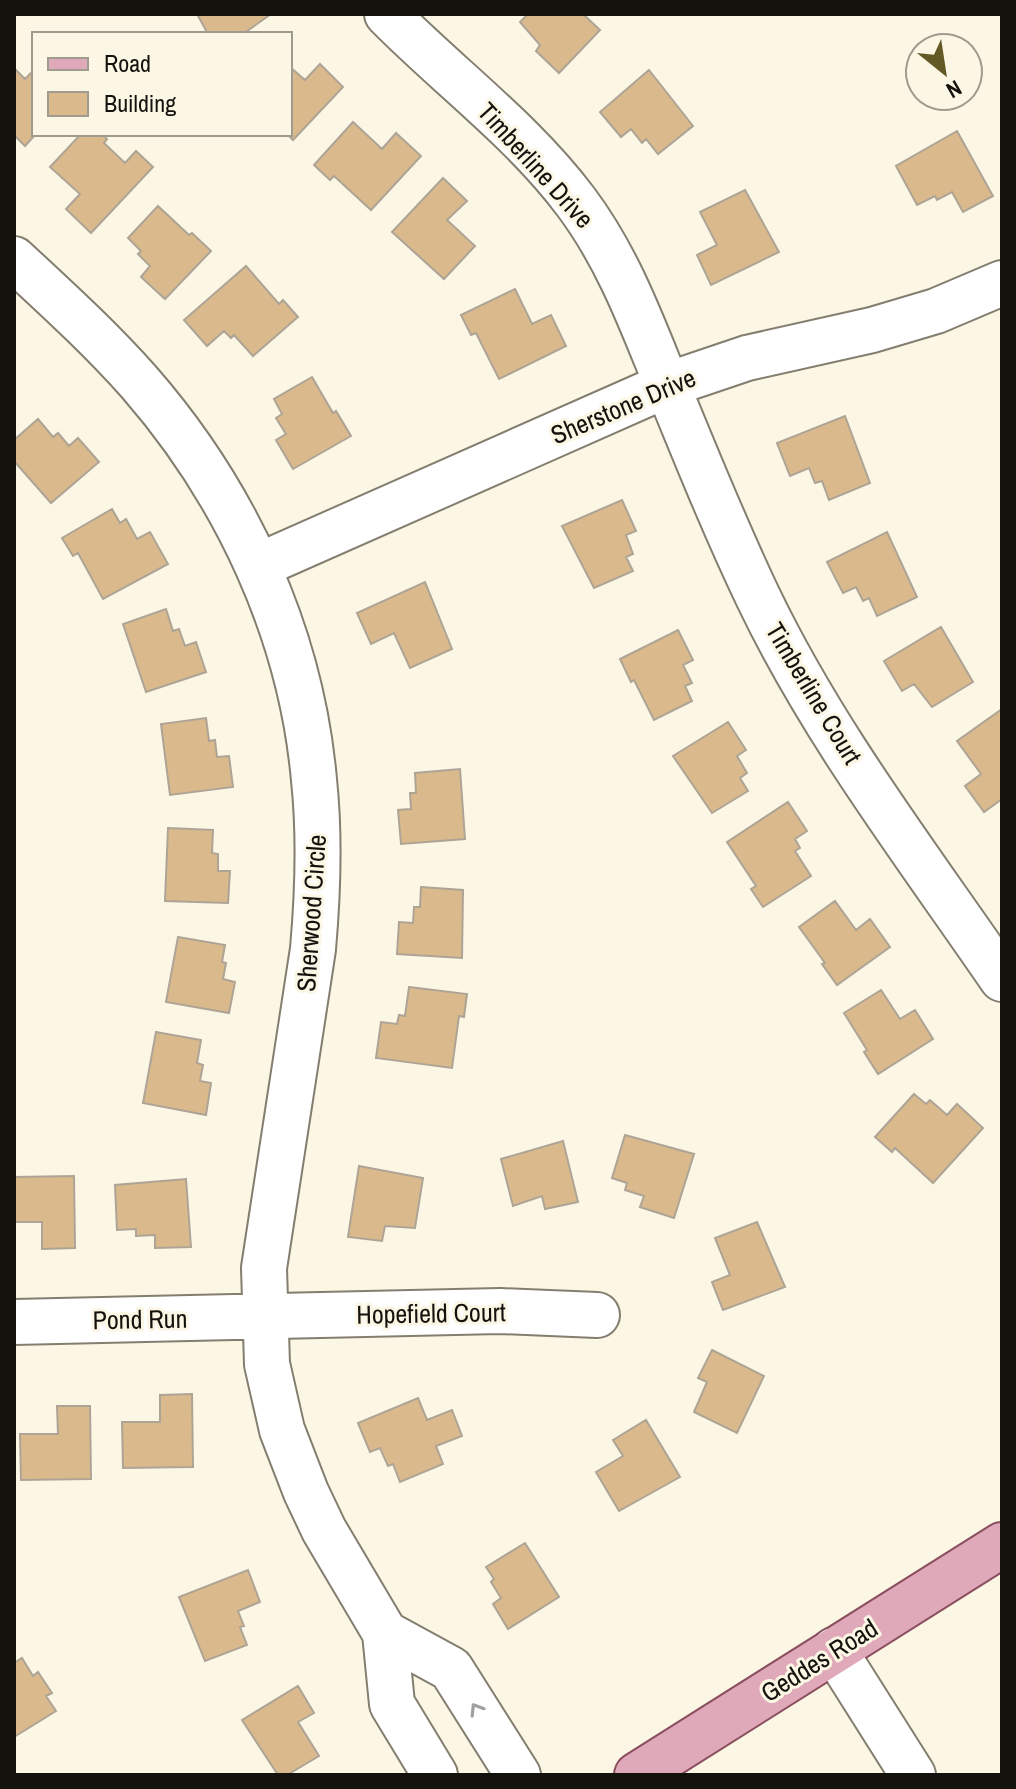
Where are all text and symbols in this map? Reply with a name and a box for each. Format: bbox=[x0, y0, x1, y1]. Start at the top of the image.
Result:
legend bbox=[32, 32, 292, 136]
north arrow bbox=[904, 32, 984, 112]
text: Road bbox=[104, 47, 151, 79]
text: N bbox=[941, 73, 967, 106]
text: Building bbox=[104, 87, 176, 119]
street label: Timberline Drive bbox=[470, 94, 602, 236]
street label: Sherstone Drive bbox=[545, 360, 701, 452]
street label: Timberline Court bbox=[758, 616, 870, 770]
street label: Sherwood Circle bbox=[288, 833, 334, 993]
street label: Hopefield Court bbox=[356, 1294, 506, 1332]
street label: Pond Run bbox=[92, 1301, 188, 1337]
street label: Geddes Road bbox=[754, 1610, 884, 1710]
one-way arrow bbox=[471, 1703, 486, 1718]

